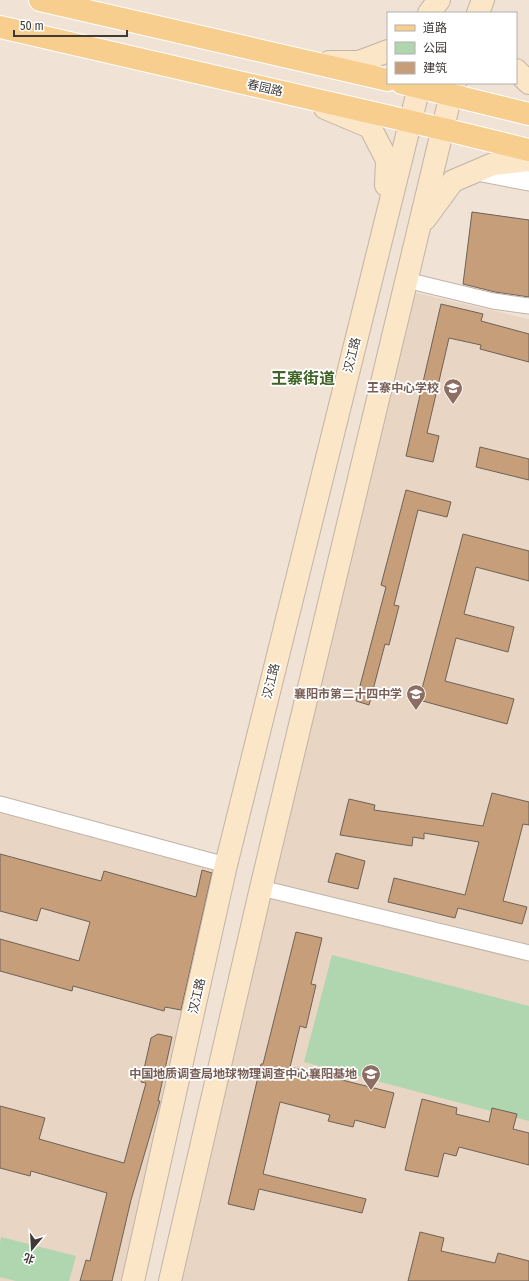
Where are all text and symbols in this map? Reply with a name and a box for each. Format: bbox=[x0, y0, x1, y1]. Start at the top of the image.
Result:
scale bar bbox=[14, 12, 127, 38]
legend bbox=[387, 12, 517, 84]
text: 50 m bbox=[20, 19, 44, 33]
text: 道路 bbox=[423, 21, 447, 35]
text: 公园 bbox=[423, 41, 447, 55]
text: 建筑 bbox=[423, 61, 447, 75]
street label: 春园路 bbox=[246, 77, 284, 99]
street label: 汉江路 bbox=[341, 336, 363, 374]
district label: 王寨街道 bbox=[271, 369, 335, 388]
school or university icon: 王寨中心学校 bbox=[442, 377, 464, 405]
place label: 王寨中心学校 bbox=[367, 381, 439, 395]
street label: 汉江路 bbox=[260, 662, 282, 700]
school or university icon: 襄阳市第二十四中学 bbox=[405, 683, 427, 711]
place label: 襄阳市第二十四中学 bbox=[294, 687, 402, 701]
street label: 汉江路 bbox=[186, 977, 208, 1015]
school or university icon: 中国地质调查局地球物理调查中心襄阳基地 bbox=[360, 1063, 382, 1091]
place label: 中国地质调查局地球物理调查中心襄阳基地 bbox=[129, 1067, 357, 1081]
north arrow bbox=[12, 1229, 52, 1269]
text: 北 bbox=[22, 1250, 36, 1266]

